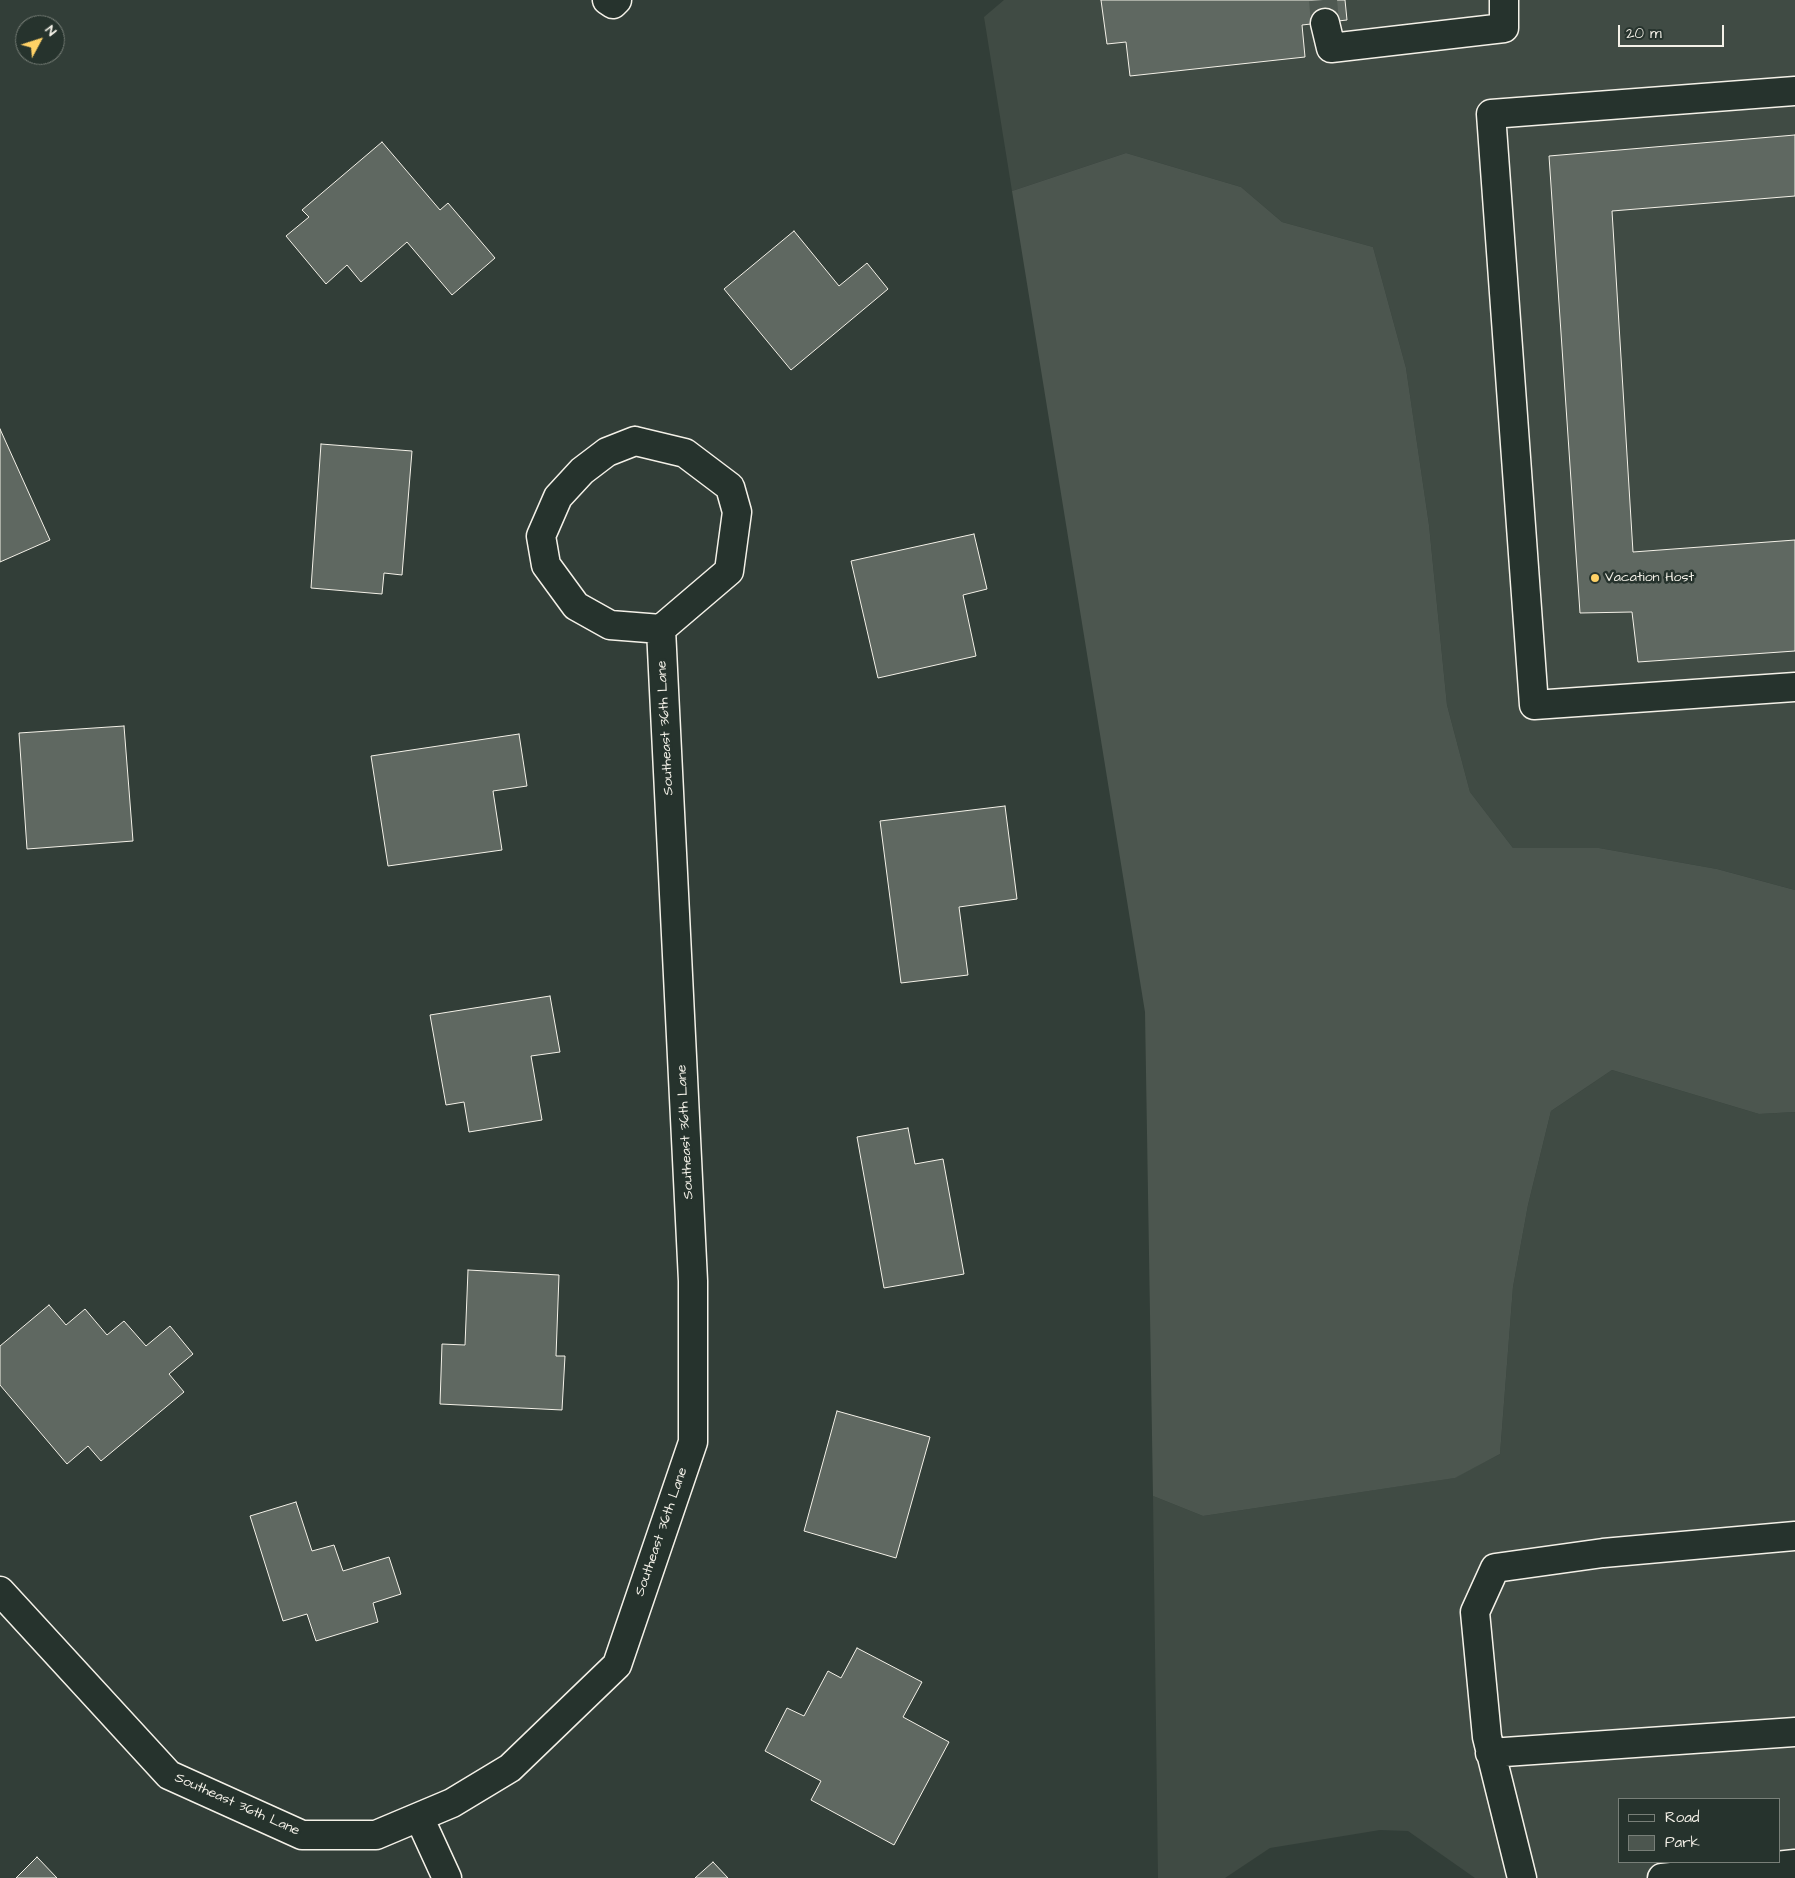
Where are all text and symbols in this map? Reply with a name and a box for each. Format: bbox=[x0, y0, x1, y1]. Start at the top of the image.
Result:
north arrow bbox=[15, 15, 65, 65]
scale bar bbox=[1620, 15, 1726, 47]
text: N bbox=[40, 21, 61, 41]
text: 20 m bbox=[1626, 23, 1662, 44]
place label: Vacation Host bbox=[1605, 570, 1694, 586]
marker: Vacation Host bbox=[1589, 572, 1601, 584]
street label: Southeast 36th Lane bbox=[654, 660, 678, 796]
street label: Southeast 36th Lane bbox=[674, 1064, 698, 1200]
street label: Southeast 36th Lane bbox=[632, 1465, 692, 1599]
street label: Southeast 36th Lane bbox=[172, 1770, 302, 1840]
legend bbox=[1618, 1798, 1780, 1863]
text: Road bbox=[1665, 1807, 1699, 1828]
text: Park bbox=[1665, 1832, 1700, 1853]

